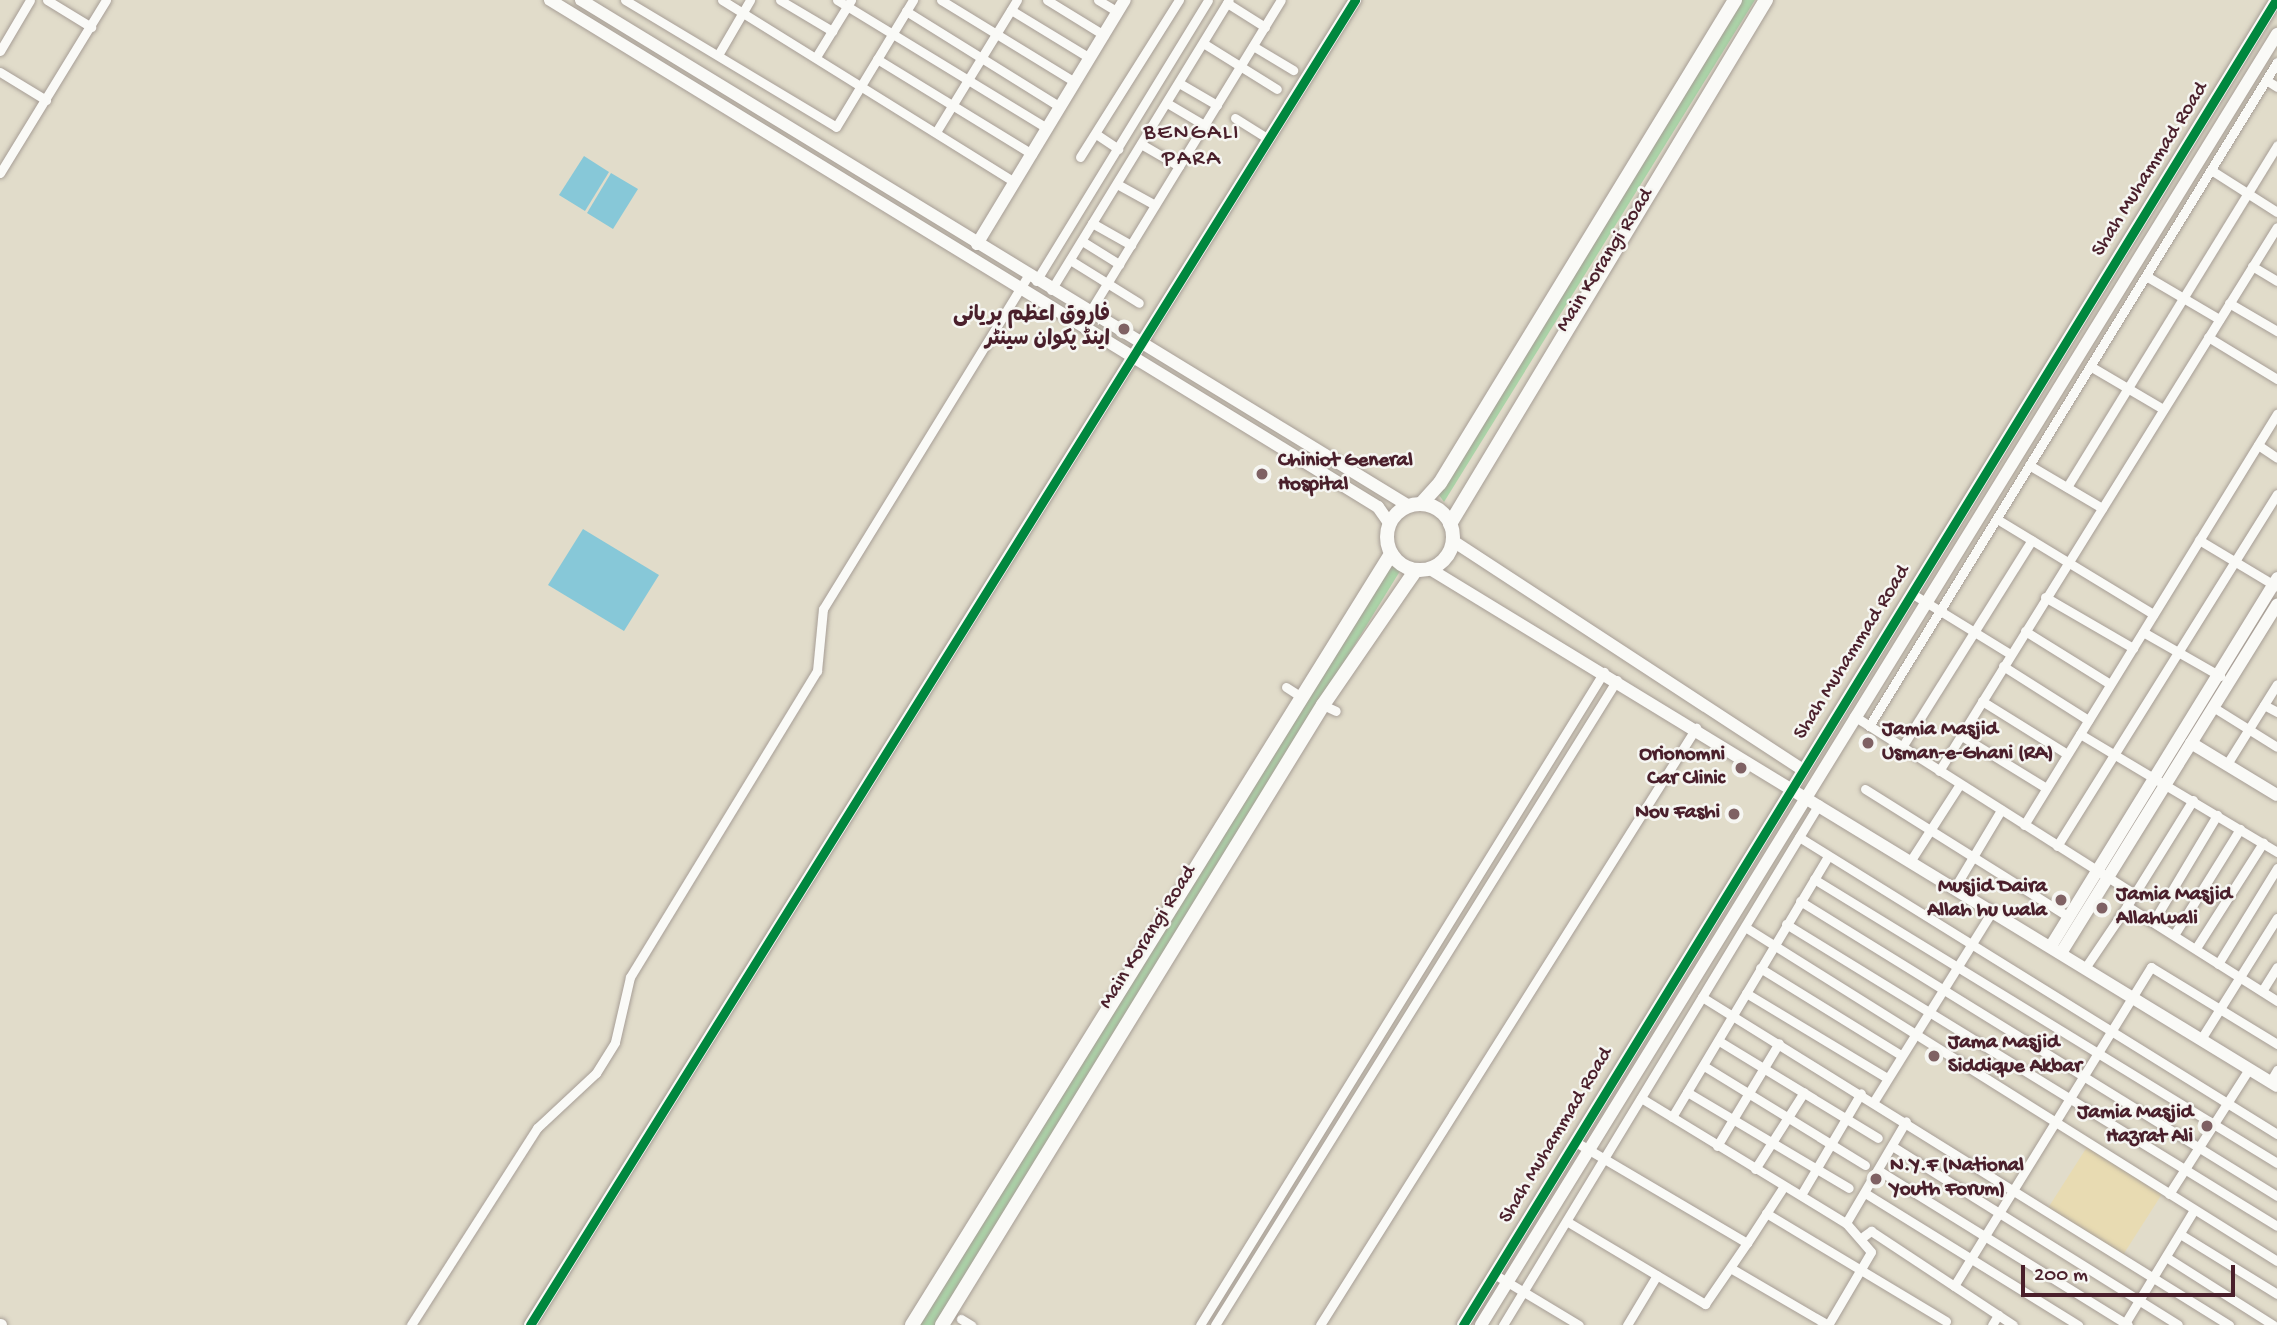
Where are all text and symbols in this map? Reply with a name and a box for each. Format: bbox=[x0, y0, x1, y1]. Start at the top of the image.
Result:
street label: Shah Muhammad Road bbox=[2087, 78, 2215, 262]
district label: BENGALI PARA bbox=[1144, 120, 1240, 174]
street label: Main Korangi Road bbox=[1552, 185, 1660, 337]
place label: فاروق اعظم بریانی اینڈ پکوان سینٹر bbox=[953, 304, 1110, 354]
marker: فاروق اعظم بریانی اینڈ پکوان سینٹر bbox=[1116, 321, 1132, 337]
place label: Chiniot General Hospital bbox=[1278, 449, 1413, 499]
marker: Chiniot General Hospital bbox=[1252, 464, 1272, 484]
street label: Shah Muhammad Road bbox=[1789, 561, 1917, 745]
place label: Jamia Masjid Usman-e-Ghani (RA) bbox=[1882, 718, 2053, 768]
marker: Jamia Masjid Usman-e-Ghani (RA) bbox=[1860, 735, 1876, 751]
place label: Orionomni Car Clinic bbox=[1639, 743, 1725, 793]
marker: Orionomni Car Clinic bbox=[1731, 758, 1751, 778]
place label: Nov Fashi bbox=[1635, 801, 1720, 827]
marker: Nov Fashi bbox=[1726, 806, 1742, 822]
street label: Main Korangi Road bbox=[1095, 862, 1203, 1014]
place label: Musjid Daira Allah hu wala bbox=[1927, 875, 2047, 925]
place label: Jamia Masjid Allahwali bbox=[2116, 883, 2232, 933]
marker: Musjid Daira Allah hu wala bbox=[2053, 892, 2069, 908]
marker: Jamia Masjid Allahwali bbox=[2094, 900, 2110, 916]
place label: Jama Masjid Siddique Akbar bbox=[1948, 1031, 2082, 1081]
street label: Shah Muhammad Road bbox=[1494, 1043, 1620, 1229]
marker: Jama Masjid Siddique Akbar bbox=[1926, 1048, 1942, 1064]
place label: Jamia Masjid Hazrat Ali bbox=[2077, 1101, 2193, 1151]
marker: Jamia Masjid Hazrat Ali bbox=[2199, 1118, 2215, 1134]
place label: N.Y.F (National Youth Forum) bbox=[1890, 1154, 2024, 1204]
marker: N.Y.F (National Youth Forum) bbox=[1868, 1171, 1884, 1187]
scale bar bbox=[2025, 1252, 2238, 1296]
text: 200 m bbox=[2034, 1264, 2088, 1289]

